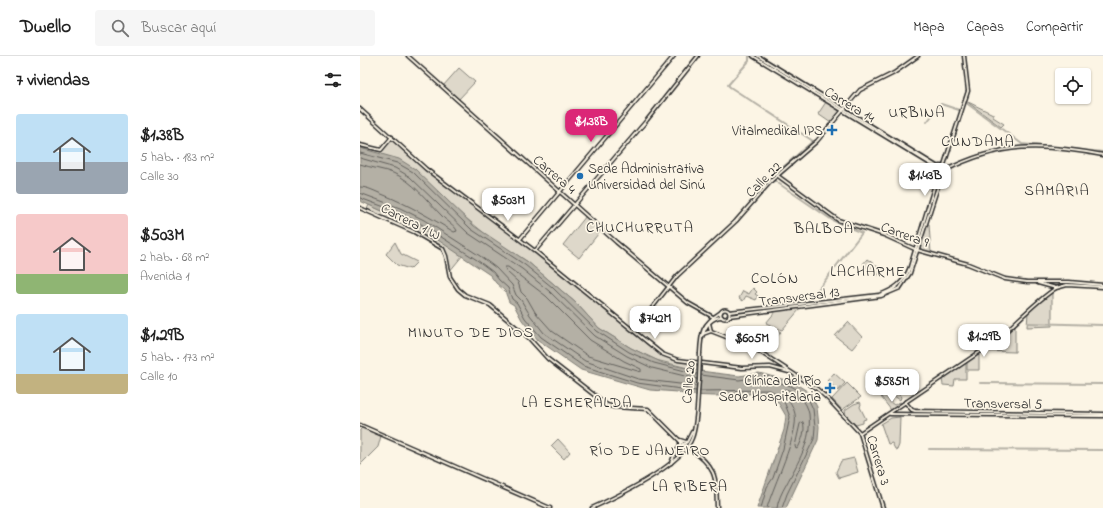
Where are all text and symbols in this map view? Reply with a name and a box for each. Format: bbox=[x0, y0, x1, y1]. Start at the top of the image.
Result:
search box bbox=[95, 10, 375, 46]
text: Dwello bbox=[20, 14, 71, 41]
icon: search bbox=[109, 17, 131, 39]
text: Buscar aquí bbox=[141, 17, 216, 39]
text: Mapa bbox=[913, 17, 945, 38]
text: Capas bbox=[967, 17, 1004, 38]
text: Compartir bbox=[1026, 17, 1083, 38]
text: 7 viviendas bbox=[16, 68, 90, 93]
map controls bbox=[1055, 68, 1091, 104]
button: locate bbox=[1055, 68, 1091, 104]
icon: filters bbox=[322, 69, 344, 91]
street label: Carrera 14 bbox=[820, 82, 879, 129]
district label: URBINA bbox=[889, 102, 945, 124]
pin: $1.38B bbox=[558, 109, 624, 143]
text: $1.38B bbox=[574, 112, 608, 131]
place label: Vitalmedikal IPS bbox=[731, 121, 823, 142]
text: $1.38B bbox=[140, 123, 184, 148]
marker: Vitalmedikal IPS bbox=[826, 124, 838, 136]
icon: home bbox=[48, 130, 96, 178]
district label: CUNDAMA bbox=[941, 131, 1015, 153]
text: 5 hab. · 183 m² bbox=[140, 148, 214, 167]
street label: Carrera 4 bbox=[528, 150, 580, 200]
street label: Calle 22 bbox=[741, 157, 787, 203]
place label: Sede Administrativa Universidad del Sinú bbox=[588, 159, 706, 196]
pin: $1.43B bbox=[892, 163, 958, 197]
text: $1.43B bbox=[908, 166, 942, 185]
text: Calle 30 bbox=[140, 167, 179, 186]
marker: Sede Administrativa Universidad del Sinú bbox=[575, 171, 585, 181]
district label: SAMARIA bbox=[1024, 180, 1090, 202]
pin: $503M bbox=[480, 188, 536, 222]
text: $503M bbox=[491, 191, 525, 210]
street label: Carrera 1 W bbox=[377, 198, 444, 246]
district label: CHUCHURRUTA bbox=[586, 217, 694, 239]
street label: Carrera 9 bbox=[877, 217, 932, 254]
district label: BALBOA bbox=[793, 218, 854, 240]
text: $503M bbox=[140, 223, 185, 248]
icon: home bbox=[48, 230, 96, 278]
text: 2 hab. · 68 m² bbox=[140, 248, 210, 267]
district label: LACHARME bbox=[830, 261, 906, 283]
text: Avenida 1 bbox=[140, 267, 190, 286]
district label: COLÓN bbox=[751, 268, 799, 290]
street label: Transversal 13 bbox=[758, 282, 841, 313]
pin: $742M bbox=[627, 306, 683, 340]
text: $742M bbox=[639, 309, 671, 328]
district label: MINUTO DE DIOS bbox=[408, 322, 534, 344]
text: $1.29B bbox=[140, 323, 184, 348]
pin: $1.29B bbox=[951, 324, 1017, 358]
pin: $605M bbox=[724, 326, 780, 360]
text: $1.29B bbox=[967, 327, 1001, 346]
text: $605M bbox=[735, 329, 769, 348]
icon: home bbox=[48, 330, 96, 378]
text: 5 hab. · 173 m² bbox=[140, 348, 215, 367]
street label: Calle 20 bbox=[677, 360, 702, 404]
text: Calle 10 bbox=[140, 367, 177, 386]
pin: $585M bbox=[864, 369, 920, 403]
place label: Clínica del Río Sede Hospitalaria bbox=[719, 371, 821, 408]
text: $585M bbox=[874, 372, 910, 391]
marker: Clínica del Río Sede Hospitalaria bbox=[824, 382, 836, 394]
district label: LA ESMERALDA bbox=[522, 392, 632, 414]
street label: Transversal 5 bbox=[963, 393, 1043, 416]
street label: Carrera 3 bbox=[860, 433, 895, 488]
district label: RÍO DE JANEIRO bbox=[590, 440, 710, 462]
district label: LA RIBERA bbox=[652, 476, 728, 498]

